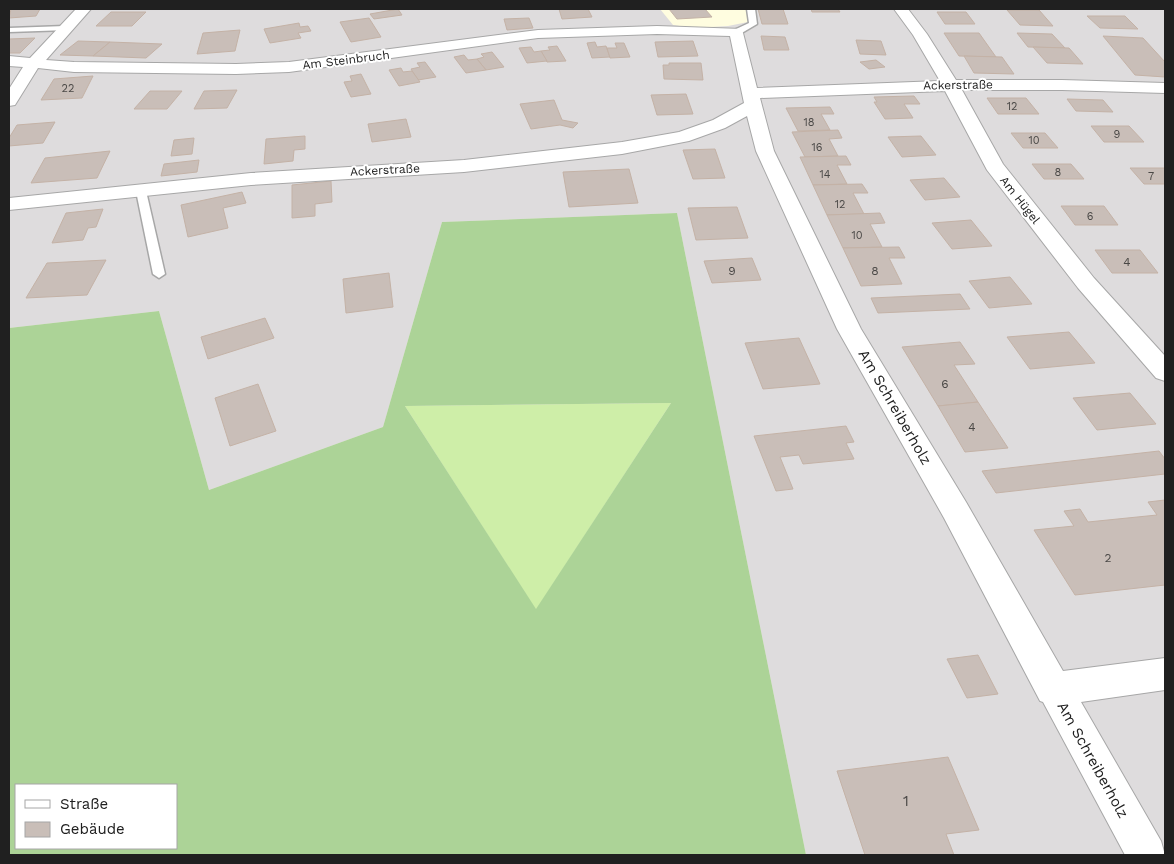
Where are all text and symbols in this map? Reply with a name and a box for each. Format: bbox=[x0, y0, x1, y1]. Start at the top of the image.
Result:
street label: Am Steinbruch bbox=[302, 48, 390, 72]
street label: Ackerstraße bbox=[923, 77, 993, 93]
house number: 22 bbox=[62, 82, 74, 95]
house number: 12 bbox=[1007, 100, 1017, 113]
house number: 18 bbox=[803, 116, 815, 129]
house number: 9 bbox=[1114, 128, 1121, 141]
house number: 10 bbox=[1028, 134, 1040, 147]
house number: 16 bbox=[812, 141, 823, 154]
street label: Ackerstraße bbox=[350, 161, 420, 179]
house number: 8 bbox=[1055, 166, 1062, 179]
house number: 14 bbox=[819, 168, 831, 181]
house number: 7 bbox=[1148, 170, 1154, 183]
street label: Am Hügel bbox=[997, 173, 1043, 227]
house number: 12 bbox=[835, 198, 845, 211]
house number: 6 bbox=[1087, 210, 1094, 223]
house number: 10 bbox=[851, 229, 863, 242]
house number: 4 bbox=[1123, 255, 1131, 269]
house number: 9 bbox=[728, 264, 736, 278]
house number: 8 bbox=[871, 264, 879, 278]
street label: Am Schreiberholz bbox=[855, 346, 935, 468]
house number: 6 bbox=[941, 377, 949, 391]
house number: 4 bbox=[968, 420, 976, 434]
house number: 2 bbox=[1105, 551, 1112, 565]
street label: Am Schreiberholz bbox=[1054, 699, 1132, 821]
legend bbox=[15, 784, 178, 849]
house number: 1 bbox=[903, 792, 909, 810]
text: Straße bbox=[60, 795, 108, 813]
text: Gebäude bbox=[60, 820, 125, 838]

